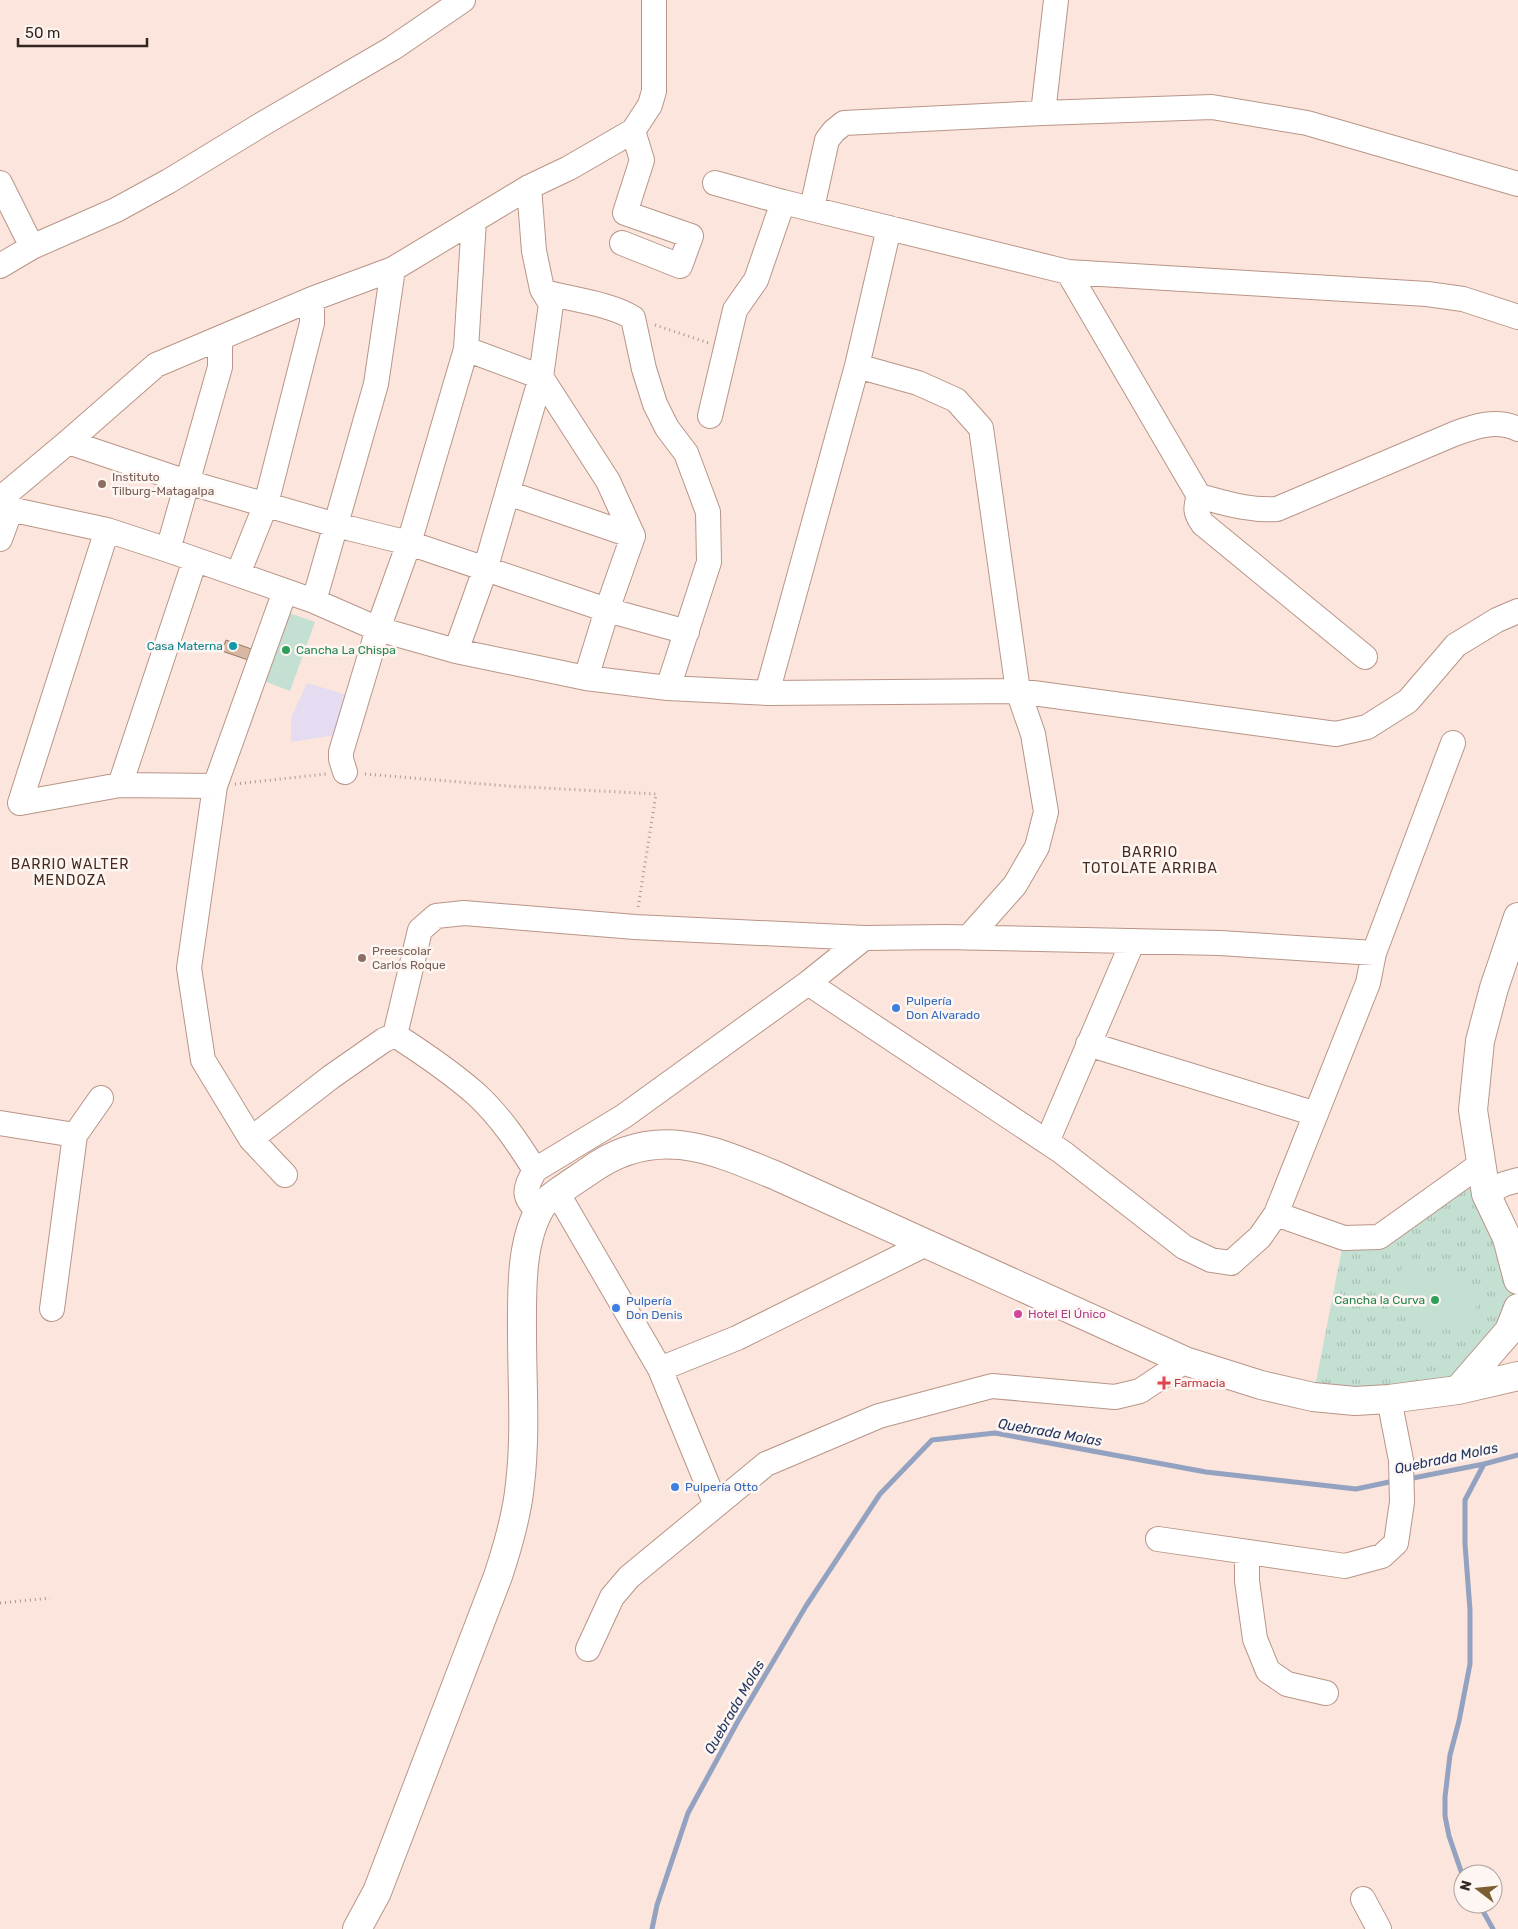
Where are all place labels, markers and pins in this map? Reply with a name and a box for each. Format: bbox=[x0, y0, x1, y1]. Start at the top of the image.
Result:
place label: Instituto Tilburg-Matagalpa bbox=[112, 470, 214, 498]
marker: Instituto Tilburg-Matagalpa bbox=[96, 478, 108, 490]
place label: Casa Materna bbox=[147, 639, 223, 653]
marker: Casa Materna bbox=[227, 640, 239, 652]
place label: Cancha La Chispa bbox=[296, 643, 396, 657]
marker: Cancha La Chispa bbox=[280, 644, 292, 656]
place label: Preescolar Carlos Roque bbox=[372, 944, 446, 972]
marker: Preescolar Carlos Roque bbox=[356, 952, 368, 964]
place label: Pulpería Don Alvarado bbox=[906, 994, 980, 1022]
marker: Pulpería Don Alvarado bbox=[890, 1002, 902, 1014]
place label: Cancha la Curva bbox=[1334, 1293, 1425, 1307]
place label: Pulpería Don Denis bbox=[626, 1294, 683, 1322]
marker: Cancha la Curva bbox=[1429, 1294, 1441, 1306]
marker: Pulpería Don Denis bbox=[610, 1302, 622, 1314]
place label: Hotel El Único bbox=[1028, 1307, 1106, 1321]
marker: Hotel El Único bbox=[1012, 1308, 1024, 1320]
place label: Farmacia bbox=[1174, 1376, 1225, 1390]
marker: Farmacia bbox=[1158, 1377, 1170, 1389]
place label: Pulpería Otto bbox=[685, 1480, 758, 1494]
marker: Pulpería Otto bbox=[669, 1481, 681, 1493]

